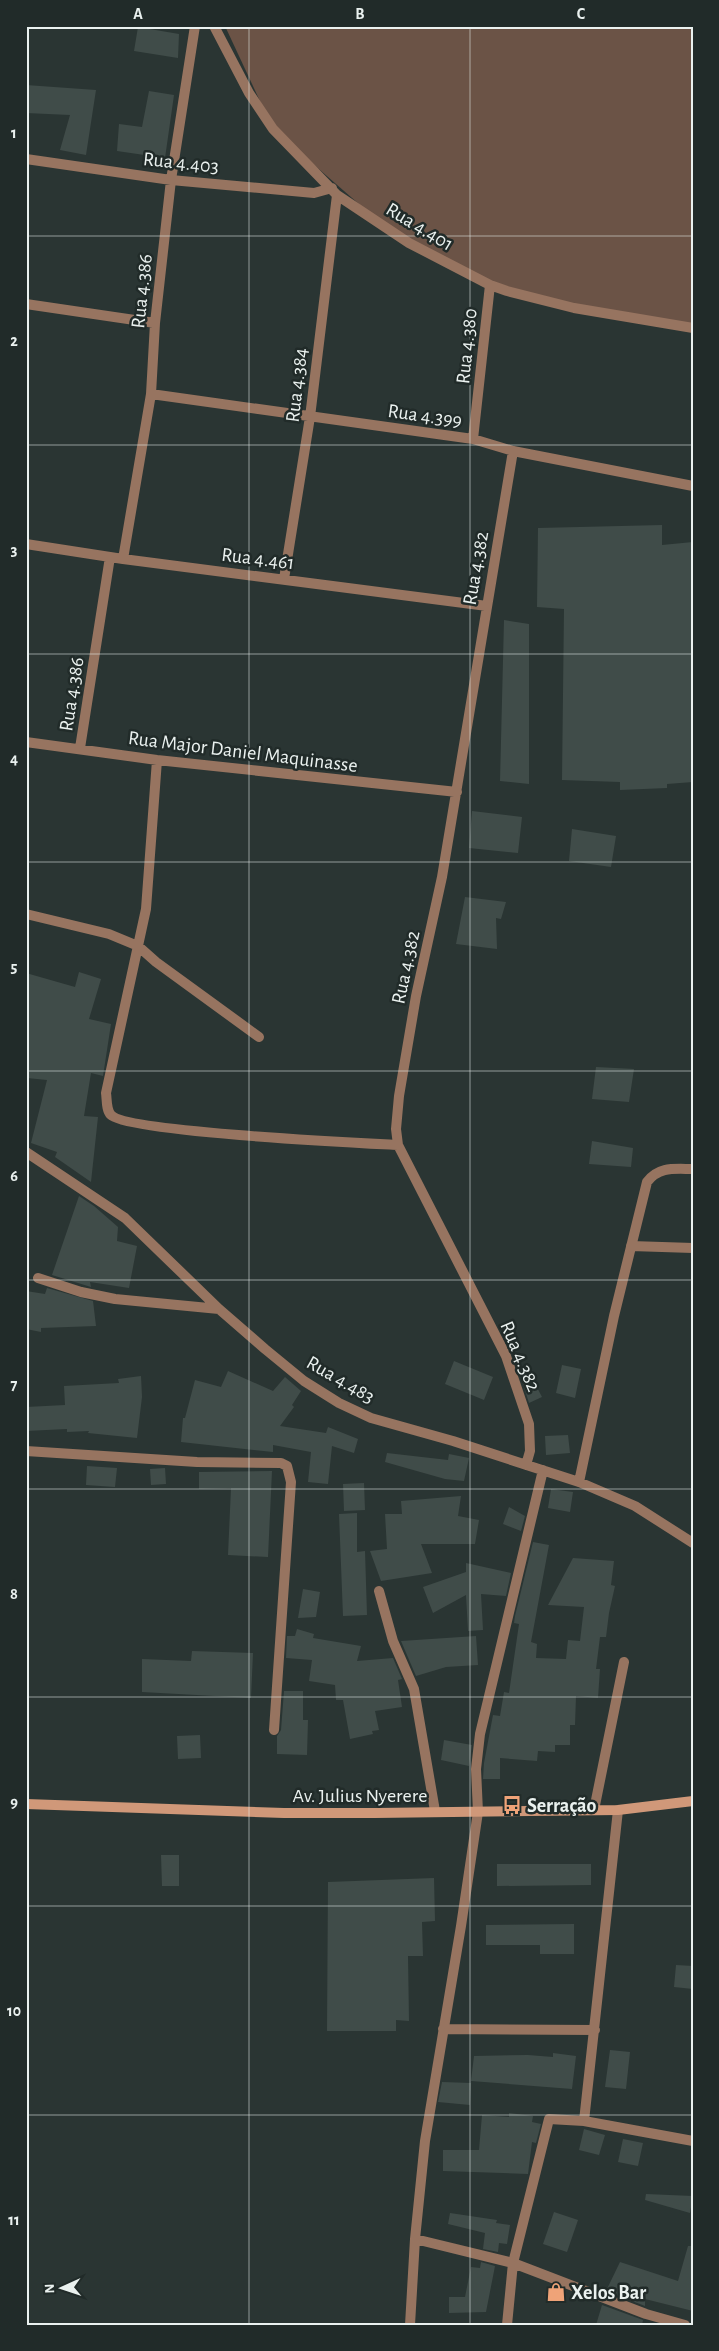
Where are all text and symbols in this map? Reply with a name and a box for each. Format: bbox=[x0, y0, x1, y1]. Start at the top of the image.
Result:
text: A bbox=[133, 6, 143, 22]
text: B bbox=[355, 6, 365, 22]
text: C bbox=[577, 6, 586, 22]
text: 1 bbox=[11, 125, 17, 141]
street label: Rua 4.403 bbox=[142, 149, 220, 177]
street label: Rua 4.401 bbox=[382, 199, 457, 255]
street label: Rua 4.386 bbox=[128, 253, 156, 329]
street label: Rua 4.380 bbox=[453, 307, 481, 385]
text: 2 bbox=[10, 333, 18, 349]
street label: Rua 4.384 bbox=[282, 347, 311, 424]
street label: Rua 4.399 bbox=[386, 401, 463, 431]
street label: Rua 4.382 bbox=[460, 530, 492, 607]
text: 3 bbox=[11, 542, 18, 558]
street label: Rua 4.461 bbox=[220, 545, 296, 573]
street label: Rua 4.386 bbox=[56, 656, 88, 733]
street label: Rua Major Daniel Maquinasse bbox=[127, 728, 359, 776]
text: 4 bbox=[10, 751, 18, 767]
street label: Rua 4.382 bbox=[388, 929, 424, 1006]
text: 5 bbox=[11, 959, 18, 975]
text: 6 bbox=[10, 1168, 18, 1184]
street label: Rua 4.382 bbox=[496, 1318, 544, 1395]
street label: Rua 4.483 bbox=[303, 1352, 378, 1407]
text: 7 bbox=[11, 1377, 18, 1393]
text: 8 bbox=[10, 1586, 18, 1602]
street label: Av. Julius Nyerere bbox=[293, 1786, 427, 1806]
text: 9 bbox=[10, 1794, 18, 1810]
bus stop icon: Serração bbox=[501, 1794, 523, 1816]
place label: Serração bbox=[527, 1796, 597, 1816]
text: 10 bbox=[7, 2003, 21, 2019]
text: 11 bbox=[8, 2212, 20, 2228]
north arrow bbox=[38, 2264, 88, 2314]
shop icon: Xelos Bar bbox=[545, 2281, 567, 2303]
text: N bbox=[43, 2283, 57, 2294]
place label: Xelos Bar bbox=[571, 2283, 646, 2303]

